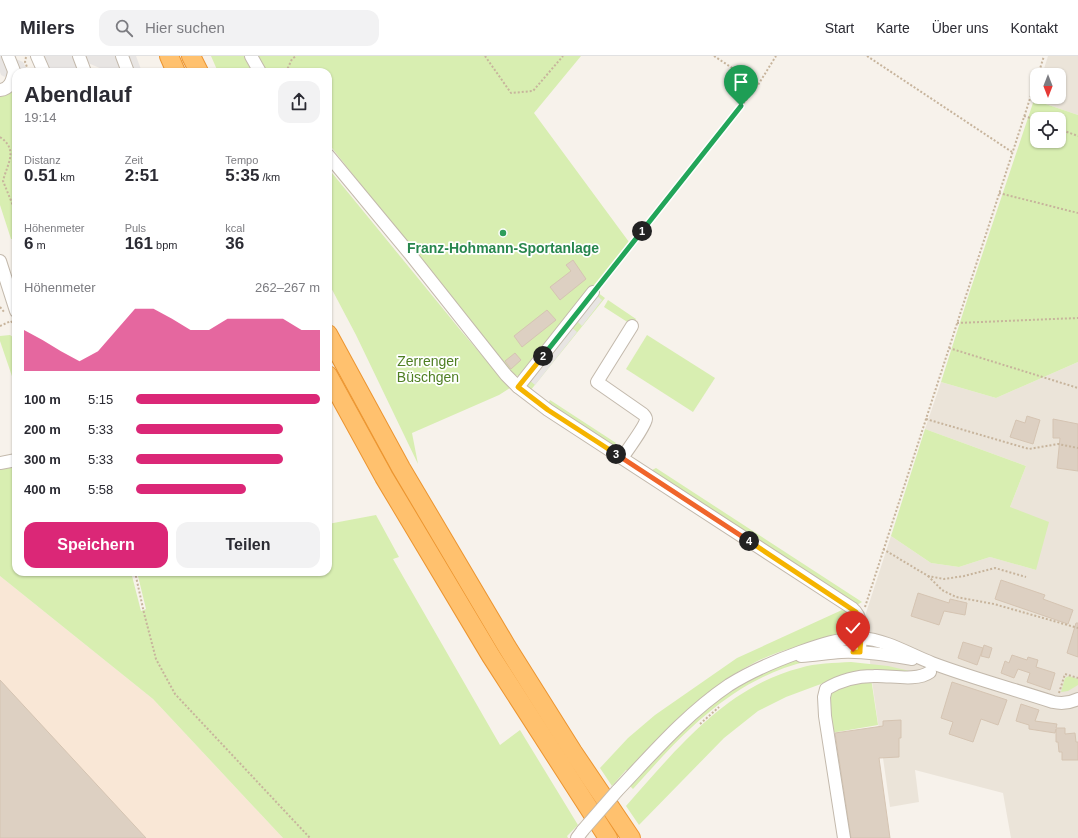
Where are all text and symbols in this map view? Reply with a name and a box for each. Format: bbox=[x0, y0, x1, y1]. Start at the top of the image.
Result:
search box bbox=[99, 10, 379, 46]
text: Milers bbox=[20, 17, 75, 38]
icon: search bbox=[113, 17, 135, 39]
text: Hier suchen bbox=[145, 19, 225, 36]
text: Start bbox=[825, 20, 854, 36]
text: Karte bbox=[876, 20, 910, 36]
text: Über uns bbox=[932, 20, 989, 36]
text: Kontakt bbox=[1011, 20, 1058, 36]
pin bbox=[724, 65, 758, 106]
north arrow bbox=[1030, 68, 1066, 104]
map controls bbox=[1030, 68, 1066, 148]
icon: arrive bbox=[730, 71, 752, 93]
button: share bbox=[278, 81, 320, 123]
text: Abendlauf bbox=[24, 82, 132, 107]
text: 19:14 bbox=[24, 110, 57, 125]
button: locate bbox=[1030, 112, 1066, 148]
text: Distanz bbox=[24, 154, 61, 166]
text: Zeit bbox=[125, 154, 143, 166]
text: Tempo bbox=[225, 154, 258, 166]
text: 0.51 bbox=[24, 166, 57, 185]
text: 2:51 bbox=[125, 166, 159, 185]
text: 5:35 bbox=[225, 166, 259, 185]
text: km bbox=[57, 171, 75, 183]
text: /km bbox=[259, 171, 280, 183]
pin: 1 bbox=[632, 221, 652, 241]
text: Höhenmeter bbox=[24, 222, 85, 234]
text: Puls bbox=[125, 222, 146, 234]
text: kcal bbox=[225, 222, 245, 234]
text: 1 bbox=[639, 225, 645, 237]
marker: Franz-Hohmann-Sportanlage bbox=[498, 228, 508, 238]
text: 6 bbox=[24, 234, 33, 253]
text: 161 bbox=[125, 234, 153, 253]
text: 36 bbox=[225, 234, 244, 253]
text: m bbox=[33, 239, 46, 251]
text: bpm bbox=[153, 239, 178, 251]
place label: Franz-Hohmann-Sportanlage bbox=[407, 240, 599, 256]
text: Höhenmeter bbox=[24, 280, 96, 295]
text: 262–267 m bbox=[255, 280, 320, 295]
pin: 2 bbox=[533, 346, 553, 366]
text: 2 bbox=[540, 350, 546, 362]
park label: Zerrenger Büschgen bbox=[397, 353, 459, 385]
text: 100 m bbox=[24, 392, 61, 407]
text: 5:15 bbox=[88, 392, 113, 407]
text: 200 m bbox=[24, 422, 61, 437]
text: 5:33 bbox=[88, 422, 113, 437]
pin: 3 bbox=[606, 444, 626, 464]
text: 3 bbox=[613, 448, 619, 460]
text: 300 m bbox=[24, 452, 61, 467]
text: 5:33 bbox=[88, 452, 113, 467]
text: 400 m bbox=[24, 482, 61, 497]
text: 5:58 bbox=[88, 482, 113, 497]
button: Speichern bbox=[24, 522, 168, 568]
button: Teilen bbox=[176, 522, 320, 568]
pin: 4 bbox=[739, 531, 759, 551]
text: 4 bbox=[746, 535, 752, 547]
pin bbox=[836, 611, 870, 652]
icon: check bbox=[842, 617, 864, 639]

